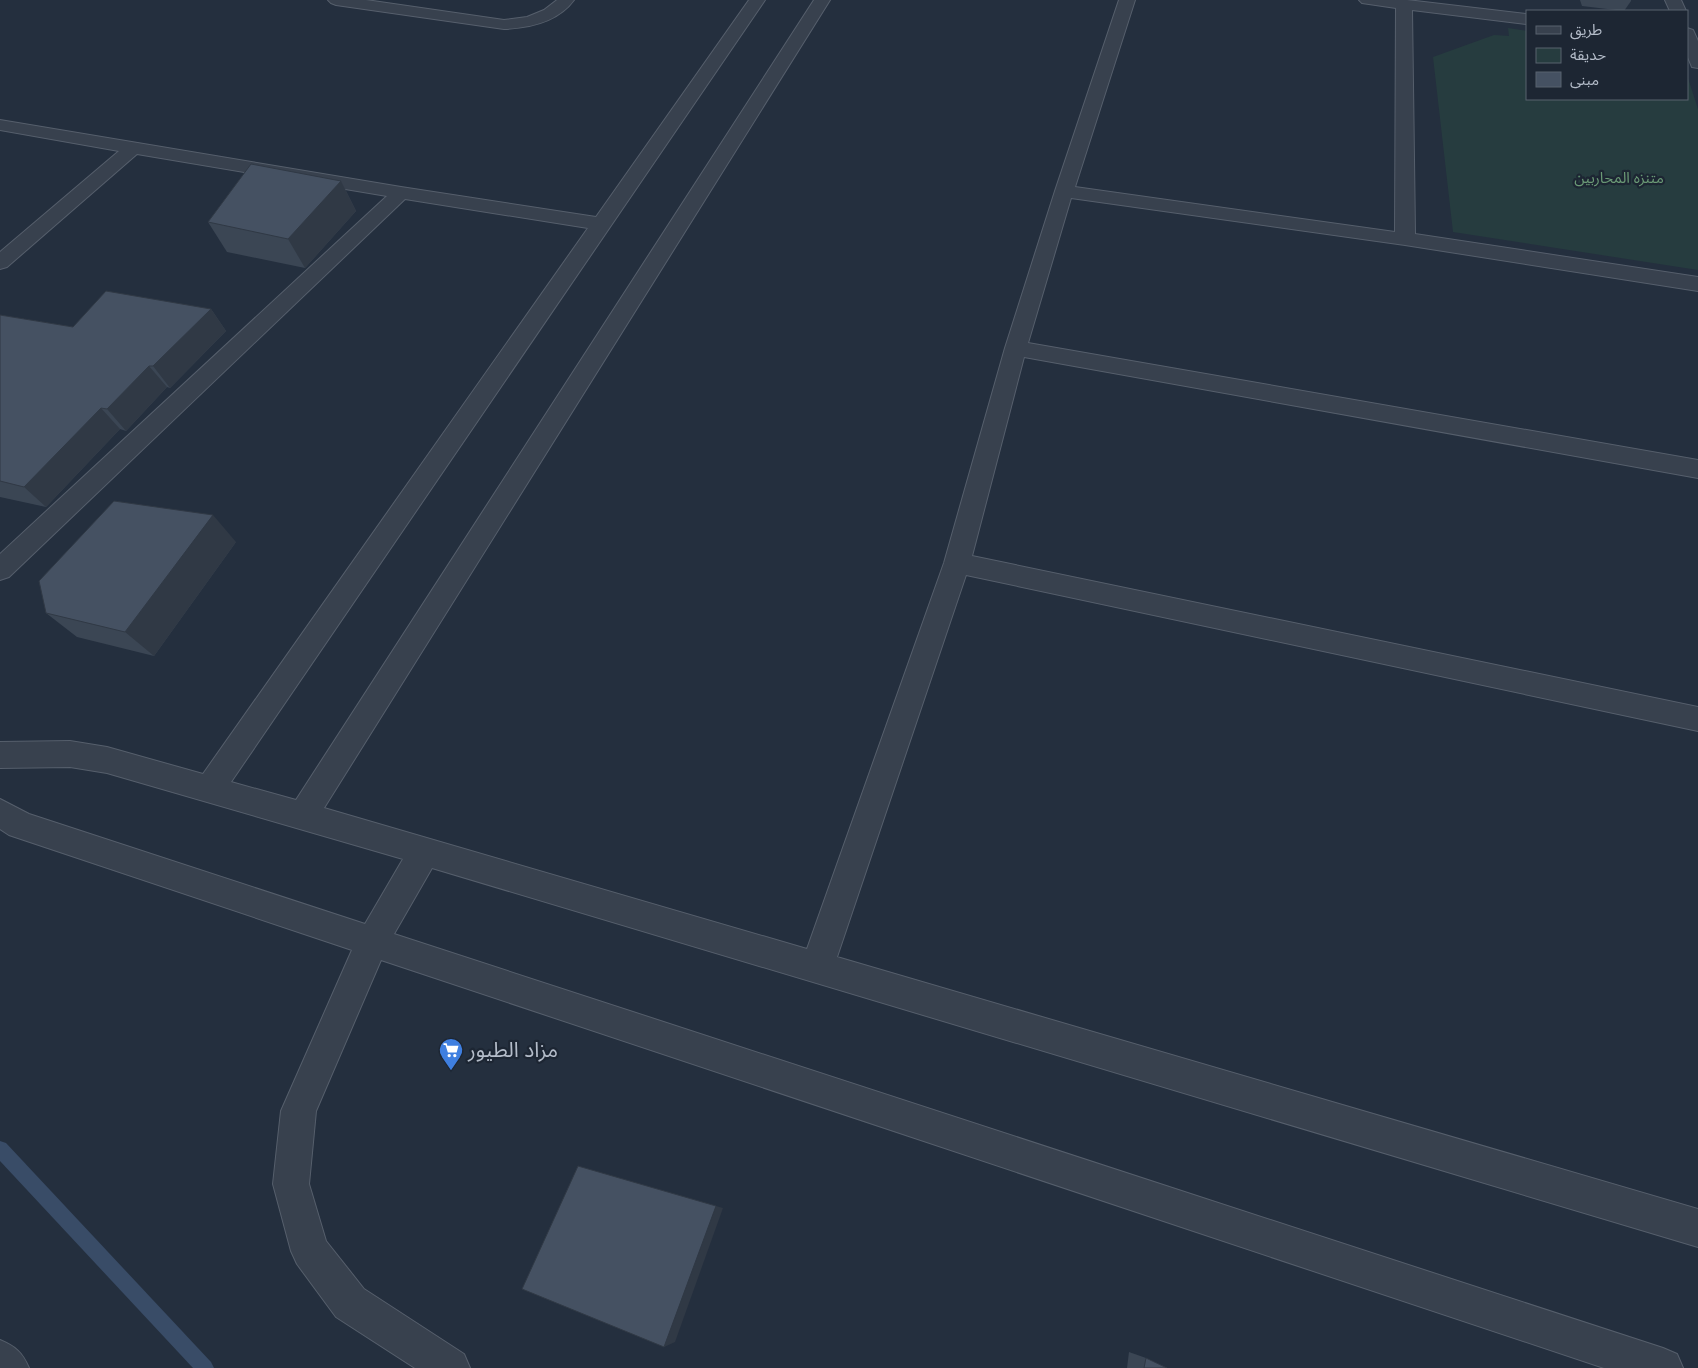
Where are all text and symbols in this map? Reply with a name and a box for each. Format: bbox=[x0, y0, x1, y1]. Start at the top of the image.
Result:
legend bbox=[1526, 10, 1688, 100]
text: طريق bbox=[1570, 19, 1602, 40]
text: حديقة bbox=[1570, 44, 1606, 64]
text: مبنى bbox=[1570, 69, 1599, 89]
park label: متنزه المحاربين bbox=[1574, 167, 1664, 187]
place label: مزاد الطيور bbox=[467, 1035, 558, 1063]
supermarket icon: مزاد الطيور bbox=[438, 1037, 464, 1071]

